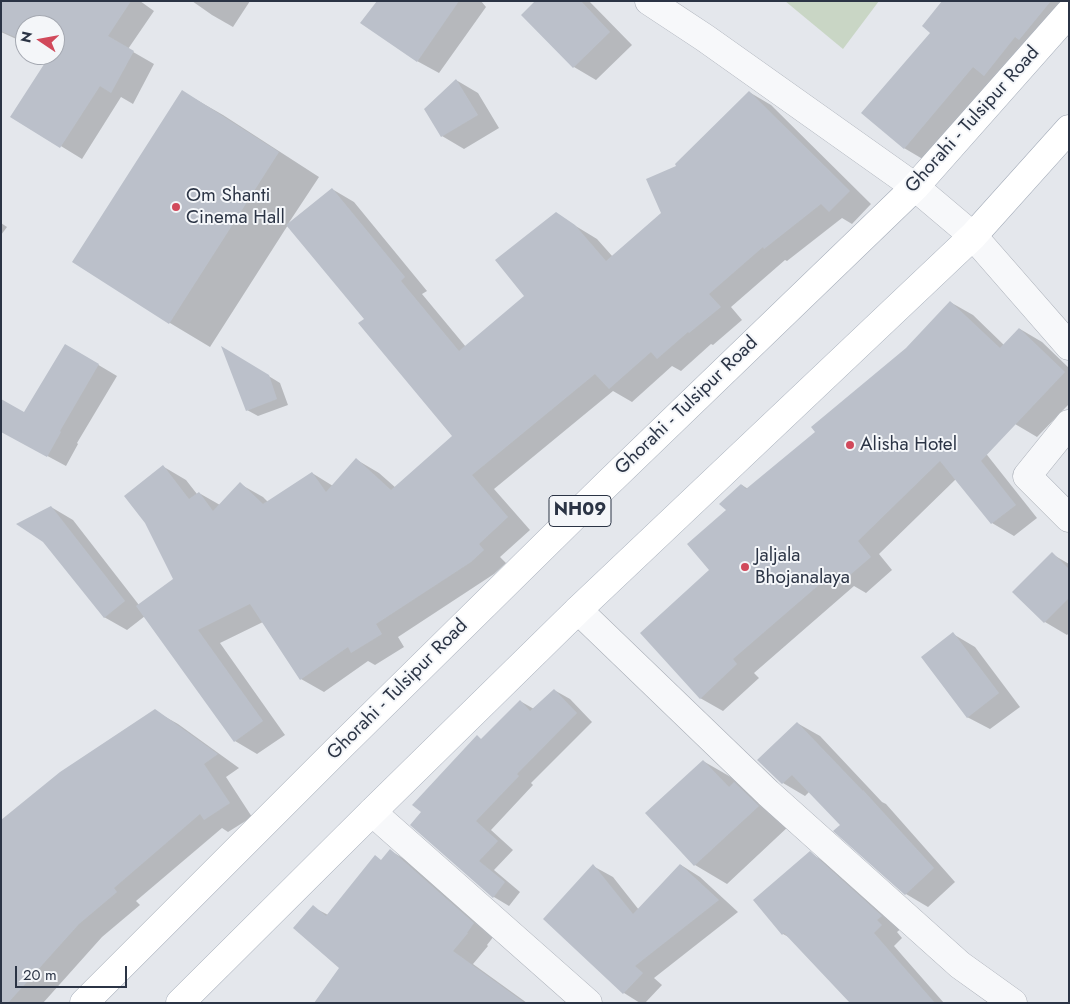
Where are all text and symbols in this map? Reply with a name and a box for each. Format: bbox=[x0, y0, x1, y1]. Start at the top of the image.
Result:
north arrow bbox=[15, 15, 65, 65]
text: N bbox=[15, 30, 37, 45]
street label: Ghorahi - Tulsipur Road bbox=[901, 42, 1045, 198]
place label: Om Shanti Cinema Hall bbox=[186, 185, 285, 229]
marker: Om Shanti Cinema Hall bbox=[170, 201, 182, 213]
street label: Ghorahi - Tulsipur Road bbox=[611, 332, 763, 480]
place label: Alisha Hotel bbox=[860, 434, 957, 456]
marker: Alisha Hotel bbox=[844, 439, 856, 451]
road number: NH09 bbox=[549, 496, 611, 526]
place label: Jaljala Bhojanalaya bbox=[755, 545, 850, 589]
marker: Jaljala Bhojanalaya bbox=[739, 561, 751, 573]
street label: Ghorahi - Tulsipur Road bbox=[323, 615, 473, 765]
scale bar bbox=[18, 956, 130, 988]
text: 20 m bbox=[23, 964, 57, 986]

